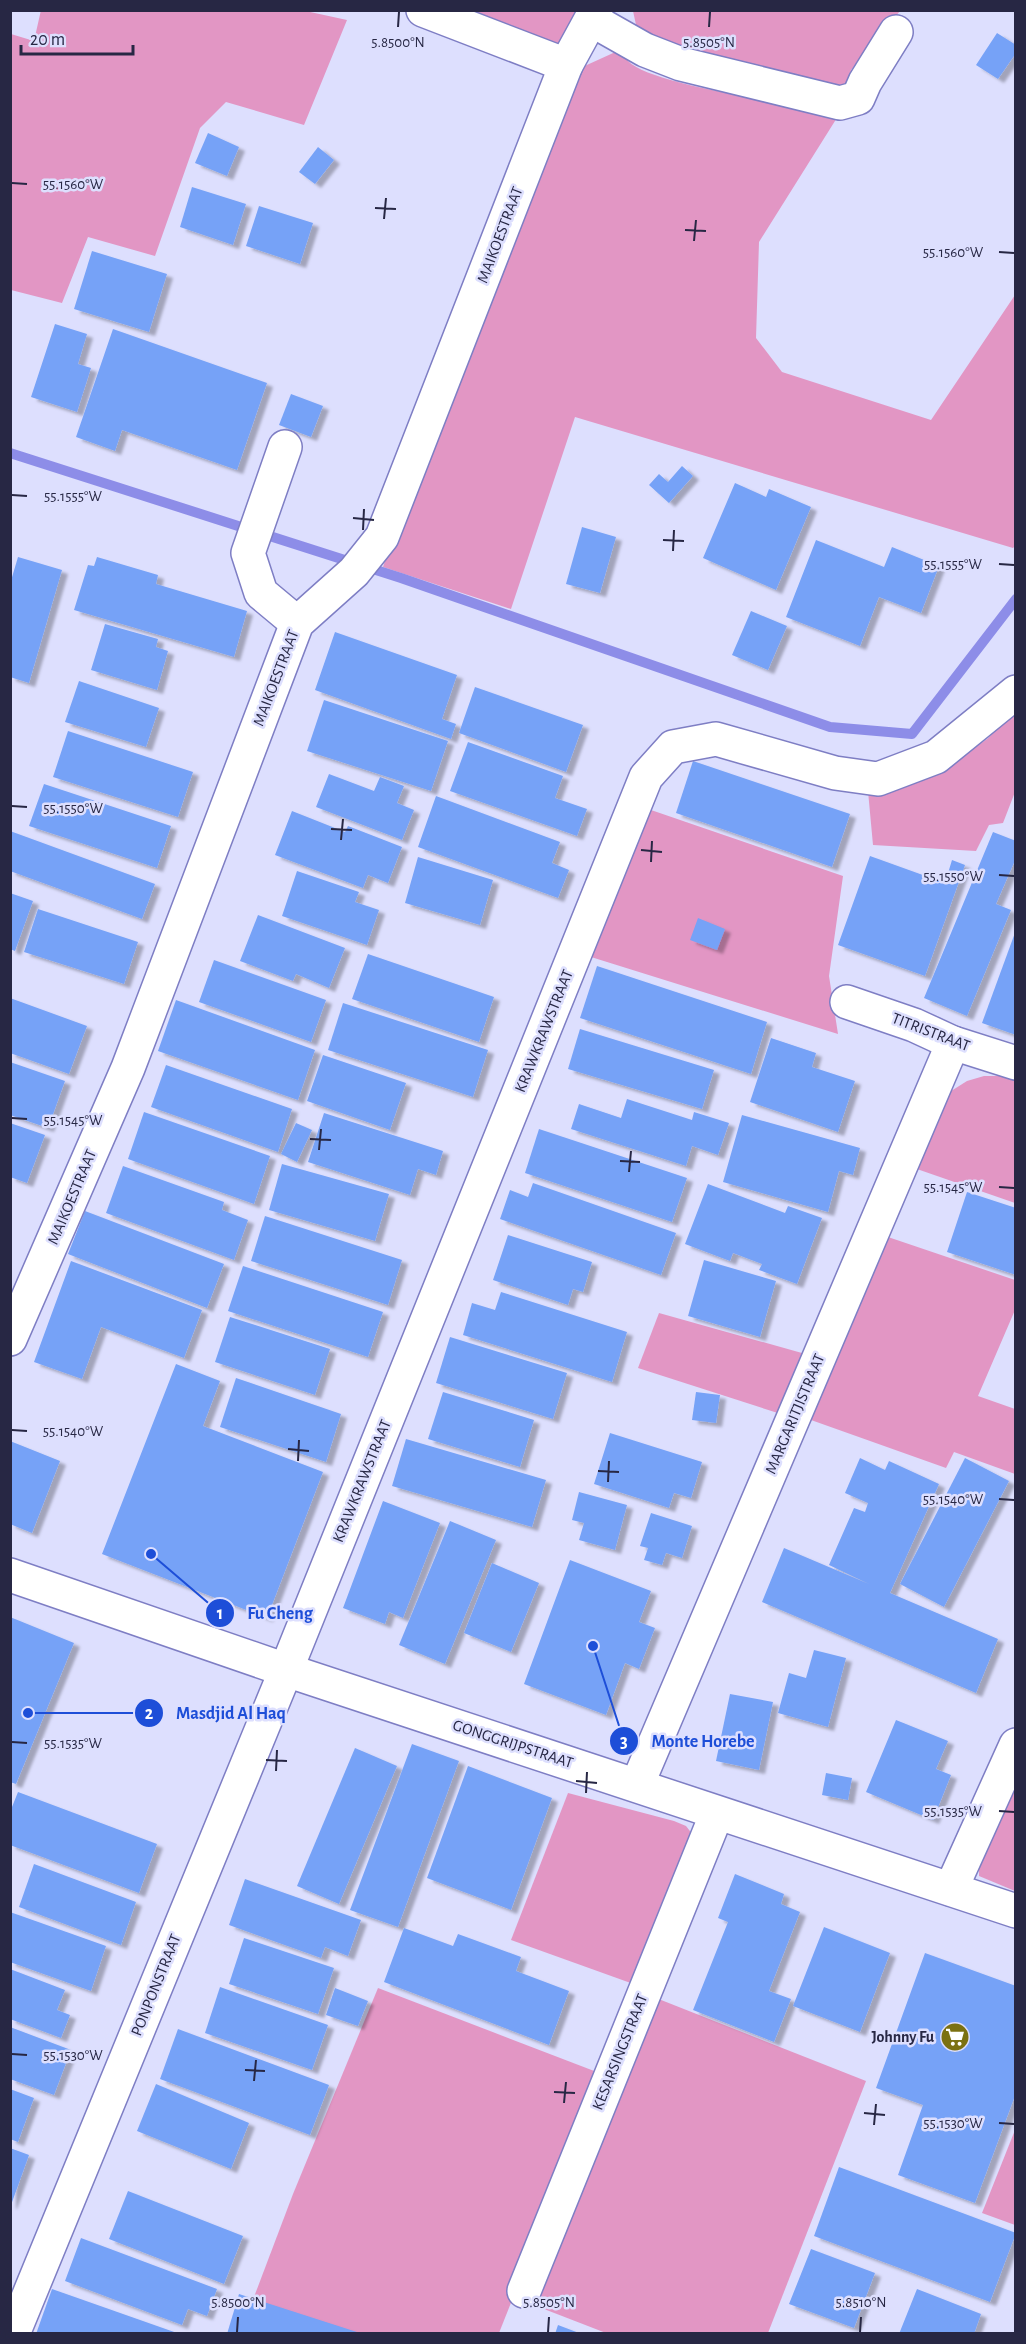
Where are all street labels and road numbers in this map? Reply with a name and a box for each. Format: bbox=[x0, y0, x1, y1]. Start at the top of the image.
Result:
street label: MAIKOESTRAAT bbox=[474, 184, 526, 285]
street label: MAIKOESTRAAT bbox=[250, 627, 302, 728]
street label: KRAWKRAWSTRAAT bbox=[512, 967, 576, 1095]
street label: TITRISTRAAT bbox=[890, 1010, 972, 1054]
street label: MAIKOESTRAAT bbox=[45, 1147, 99, 1247]
street label: MARGARITJISTRAAT bbox=[762, 1351, 828, 1476]
street label: KRAWKRAWSTRAAT bbox=[330, 1417, 394, 1545]
street label: GONGGRIJPSTRAAT bbox=[451, 1717, 575, 1771]
street label: PONPONSTRAAT bbox=[128, 1932, 184, 2038]
street label: KESARSINGSTRAAT bbox=[589, 1992, 651, 2112]

